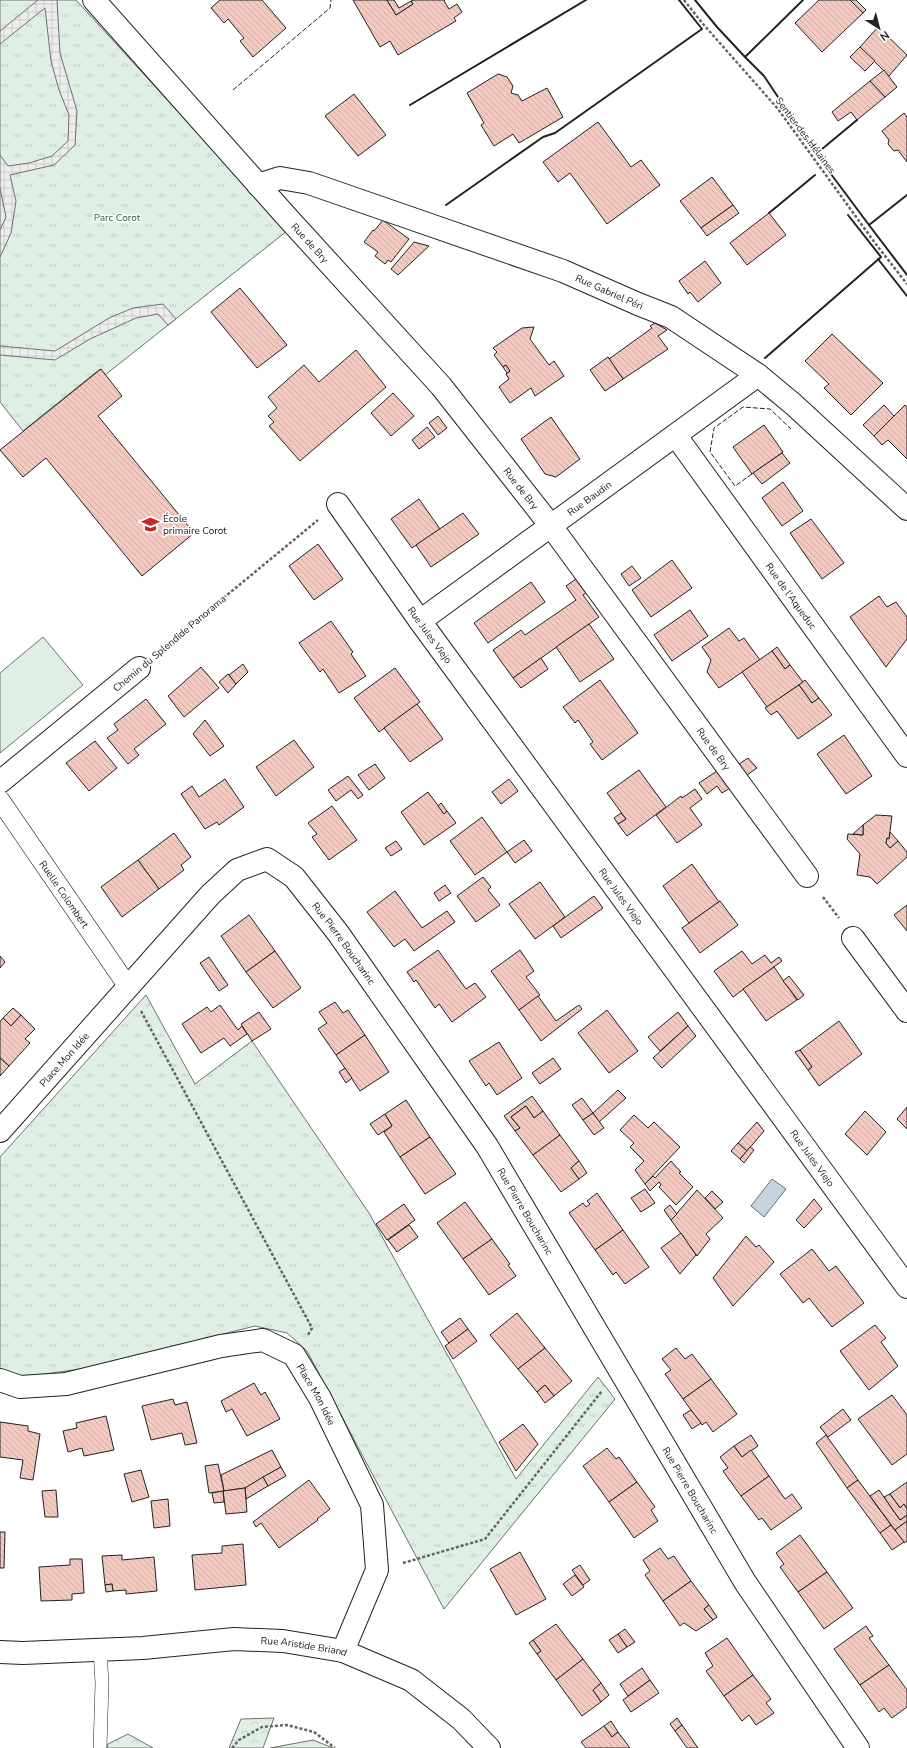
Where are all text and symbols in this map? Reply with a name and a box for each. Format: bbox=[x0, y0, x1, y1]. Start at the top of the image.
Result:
north arrow bbox=[859, 8, 899, 48]
text: N bbox=[877, 27, 892, 44]
street label: Sentier des Hélaines bbox=[772, 95, 839, 177]
park label: Parc Corot bbox=[94, 211, 141, 225]
street label: Rue de Bry bbox=[288, 220, 332, 267]
street label: Rue Gabriel Péri bbox=[573, 271, 645, 313]
street label: Rue de Bry bbox=[500, 465, 542, 513]
street label: Rue Baudin bbox=[565, 478, 615, 520]
place label: École primaire Corot bbox=[163, 512, 227, 538]
school or university icon: École primaire Corot bbox=[140, 514, 160, 534]
street label: Rue de l'Aqueduc bbox=[762, 560, 819, 633]
street label: Chemin du Splendide Panorama bbox=[110, 592, 229, 695]
street label: Rue Jules Viejo bbox=[404, 604, 455, 667]
street label: Rue de Bry bbox=[693, 725, 734, 774]
street label: Ruelle Colombert bbox=[36, 858, 92, 932]
street label: Rue Jules Viejo bbox=[595, 866, 646, 929]
street label: Rue Pierre Boucharinc bbox=[308, 900, 378, 988]
street label: Place Mon Idée bbox=[37, 1030, 93, 1090]
street label: Rue Jules Viejo bbox=[786, 1127, 838, 1190]
street label: Rue Pierre Boucharinc bbox=[493, 1165, 556, 1258]
street label: Place Mon Idée bbox=[293, 1361, 338, 1428]
street label: Rue Pierre Boucharinc bbox=[658, 1444, 721, 1537]
street label: Rue Aristide Briand bbox=[260, 1634, 349, 1660]

